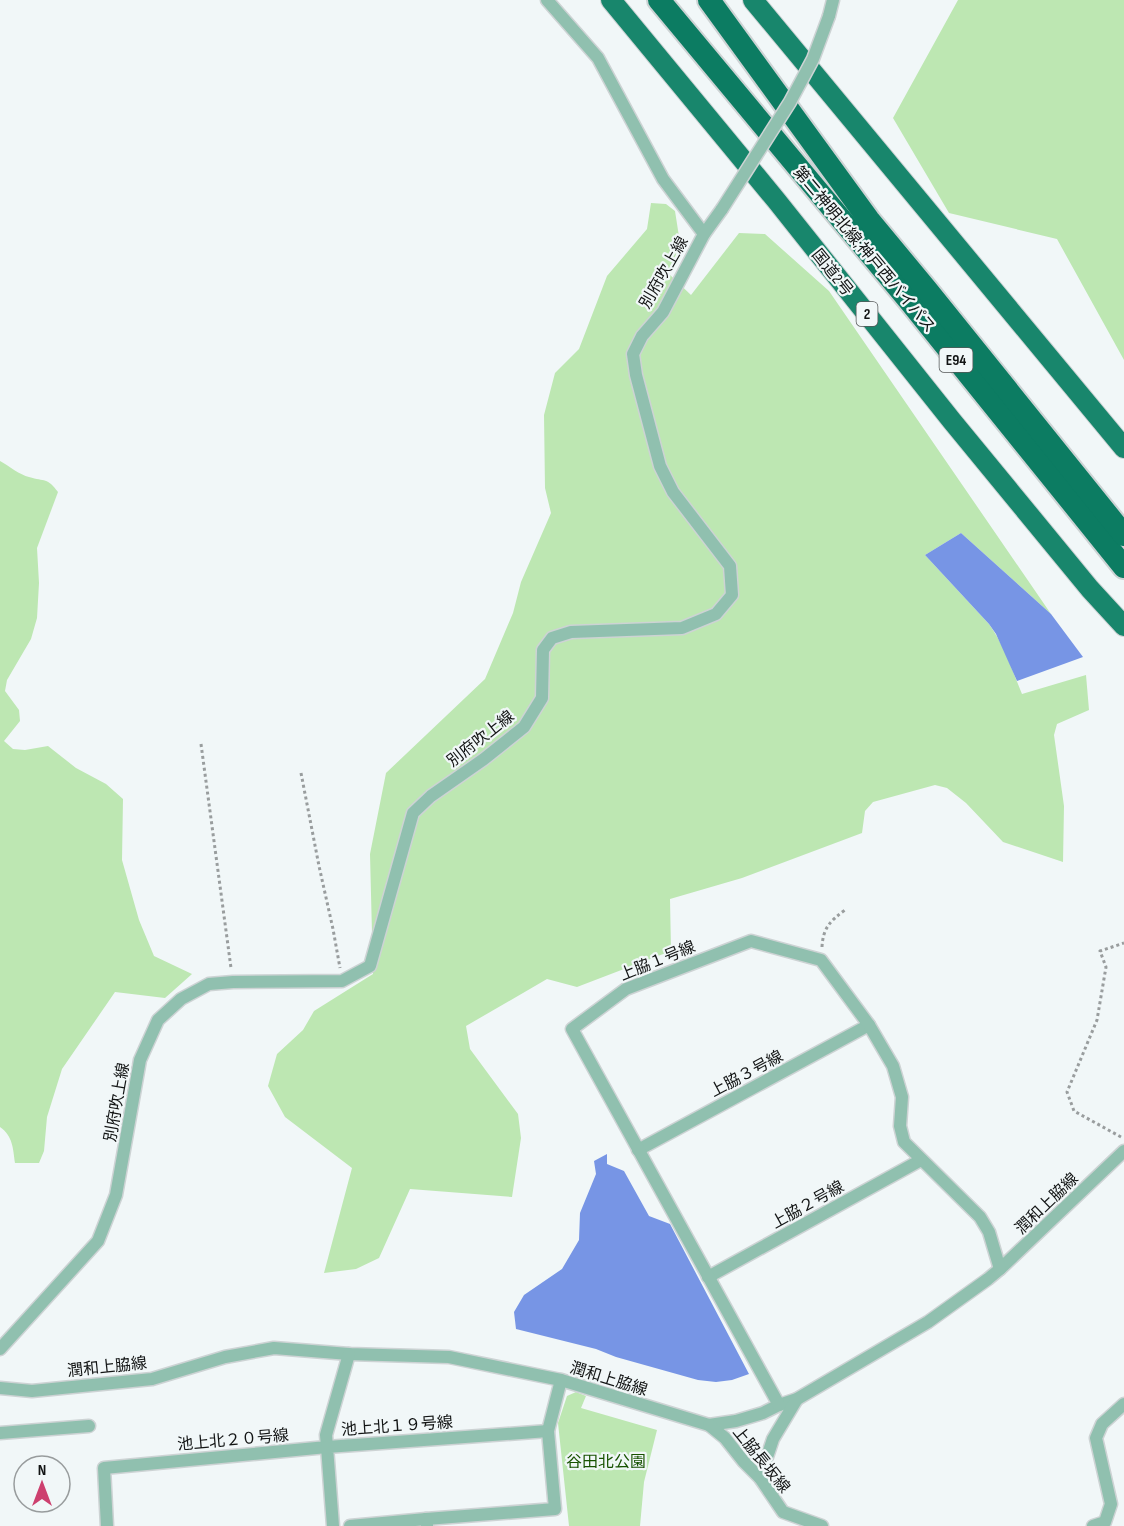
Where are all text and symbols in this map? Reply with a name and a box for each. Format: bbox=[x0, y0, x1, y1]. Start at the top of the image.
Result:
street label: 第二神明北線;神戸西バイパス bbox=[789, 163, 939, 337]
street label: 別府吹上線 bbox=[636, 233, 693, 312]
street label: 国道2号 bbox=[807, 246, 856, 300]
road number: 2 bbox=[856, 302, 878, 326]
road number: E94 bbox=[940, 348, 972, 372]
street label: 別府吹上線 bbox=[444, 707, 518, 771]
street label: 上脇１号線 bbox=[617, 938, 698, 985]
street label: 上脇３号線 bbox=[707, 1047, 786, 1101]
street label: 別府吹上線 bbox=[101, 1061, 134, 1143]
street label: 潤和上脇線 bbox=[1012, 1169, 1082, 1239]
street label: 上脇２号線 bbox=[768, 1178, 847, 1233]
street label: 潤和上脇線 bbox=[66, 1354, 148, 1381]
street label: 潤和上脇線 bbox=[568, 1359, 650, 1400]
street label: 池上北１９号線 bbox=[341, 1413, 454, 1440]
street label: 上脇長坂線 bbox=[728, 1423, 793, 1497]
street label: 池上北２０号線 bbox=[177, 1426, 290, 1455]
park label: 谷田北公園 bbox=[566, 1453, 646, 1472]
north arrow bbox=[12, 1454, 72, 1514]
text: N bbox=[38, 1461, 46, 1480]

